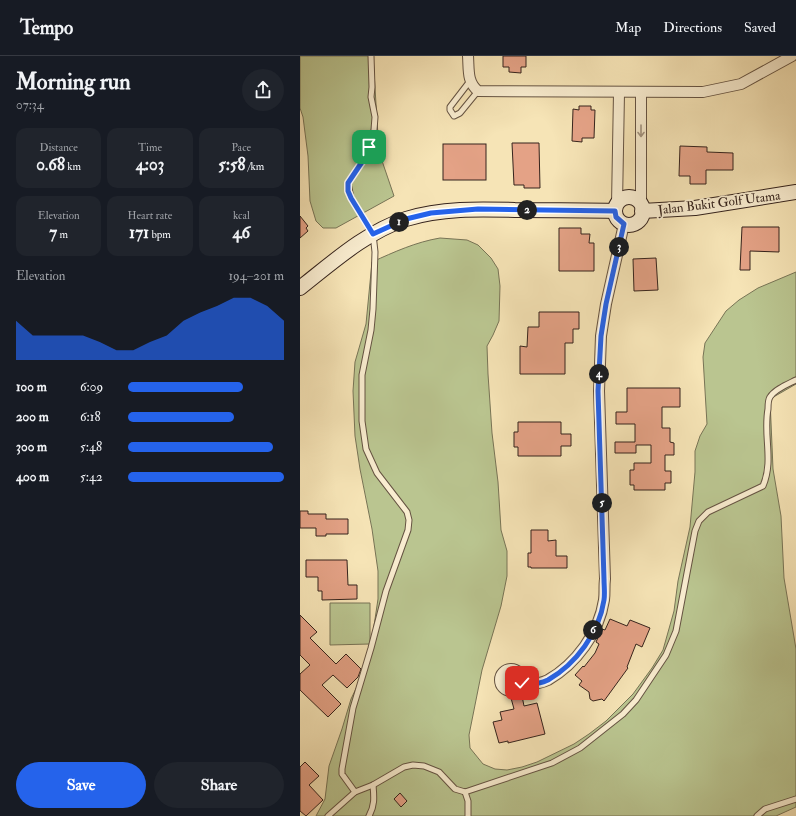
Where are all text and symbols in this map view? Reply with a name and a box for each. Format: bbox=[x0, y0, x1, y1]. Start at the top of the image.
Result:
text: Tempo bbox=[20, 16, 73, 40]
text: Map bbox=[615, 19, 641, 36]
text: Directions bbox=[663, 19, 722, 36]
text: Saved bbox=[744, 19, 776, 36]
text: Morning run bbox=[16, 68, 131, 96]
button: share bbox=[242, 69, 284, 111]
text: 07:34 bbox=[16, 97, 44, 113]
one-way arrow bbox=[637, 124, 645, 137]
pin bbox=[352, 130, 386, 164]
icon: arrive bbox=[358, 136, 380, 158]
text: Distance bbox=[39, 141, 78, 154]
text: Time bbox=[138, 141, 162, 154]
text: Pace bbox=[231, 141, 251, 154]
text: 0.68 bbox=[36, 154, 65, 175]
text: 4:03 bbox=[136, 154, 164, 175]
text: 5:58 bbox=[218, 154, 245, 175]
text: km bbox=[65, 160, 81, 173]
text: /km bbox=[245, 160, 264, 173]
street label: Jalan Bukit Golf Utama bbox=[656, 187, 782, 219]
pin: 2 bbox=[517, 200, 537, 220]
text: 2 bbox=[524, 203, 530, 216]
text: Elevation bbox=[38, 209, 80, 222]
text: Heart rate bbox=[128, 209, 172, 222]
text: kcal bbox=[233, 209, 250, 222]
pin: 1 bbox=[389, 212, 409, 232]
text: 1 bbox=[397, 215, 401, 228]
text: 7 bbox=[49, 222, 57, 243]
text: 171 bbox=[129, 222, 149, 243]
text: 46 bbox=[232, 222, 250, 243]
text: m bbox=[57, 228, 68, 241]
text: bpm bbox=[149, 228, 171, 241]
pin: 3 bbox=[609, 237, 629, 257]
text: 3 bbox=[617, 240, 621, 253]
text: Elevation bbox=[16, 268, 66, 284]
text: 194–201 m bbox=[229, 268, 284, 284]
pin: 4 bbox=[589, 364, 609, 384]
text: 4 bbox=[596, 367, 602, 380]
text: 100 m bbox=[16, 379, 47, 395]
text: 6:09 bbox=[80, 379, 103, 395]
text: 200 m bbox=[16, 409, 49, 425]
text: 6:18 bbox=[80, 409, 101, 425]
text: 300 m bbox=[16, 439, 47, 455]
text: 5:48 bbox=[80, 439, 102, 455]
text: 400 m bbox=[16, 469, 49, 485]
text: 5:42 bbox=[80, 469, 103, 485]
pin: 5 bbox=[592, 493, 612, 513]
text: 5 bbox=[600, 496, 604, 509]
pin: 6 bbox=[583, 620, 603, 640]
text: 6 bbox=[590, 623, 596, 636]
pin bbox=[505, 666, 539, 700]
icon: check bbox=[511, 672, 533, 694]
button: Save bbox=[16, 762, 146, 808]
button: Share bbox=[154, 762, 284, 808]

